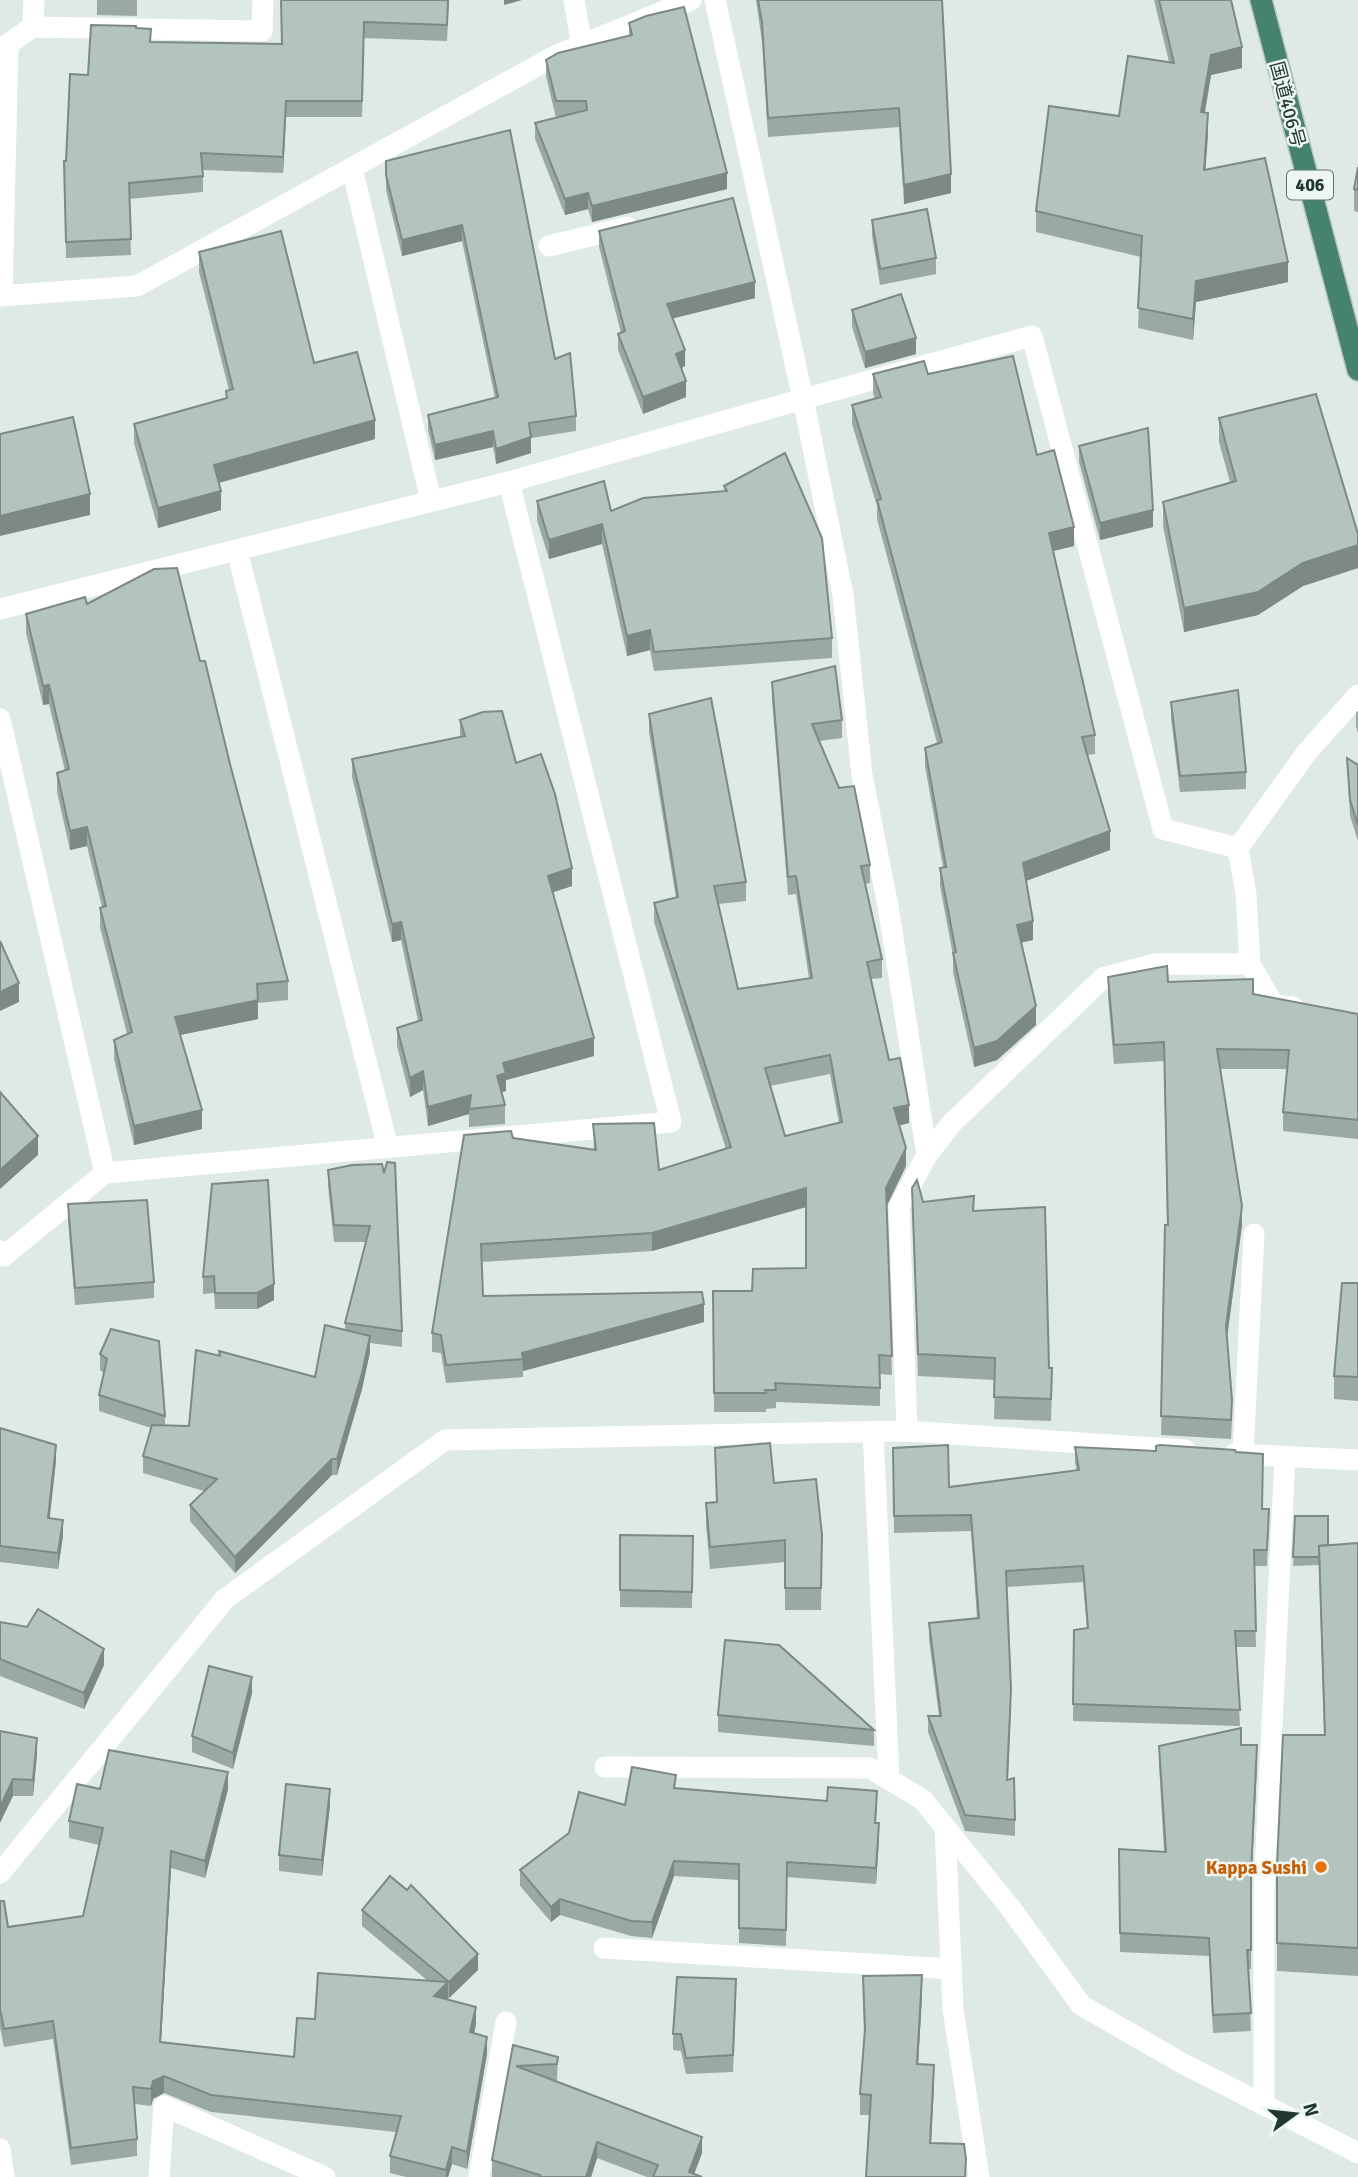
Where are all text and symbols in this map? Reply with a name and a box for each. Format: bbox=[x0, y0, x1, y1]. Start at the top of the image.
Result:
street label: 国道406号 bbox=[1264, 59, 1310, 150]
road number: 406 bbox=[1287, 170, 1333, 200]
place label: Kappa Sushi bbox=[1206, 1856, 1307, 1880]
marker: Kappa Sushi bbox=[1313, 1859, 1329, 1875]
north arrow bbox=[1260, 2079, 1330, 2149]
text: N bbox=[1297, 2100, 1324, 2119]

